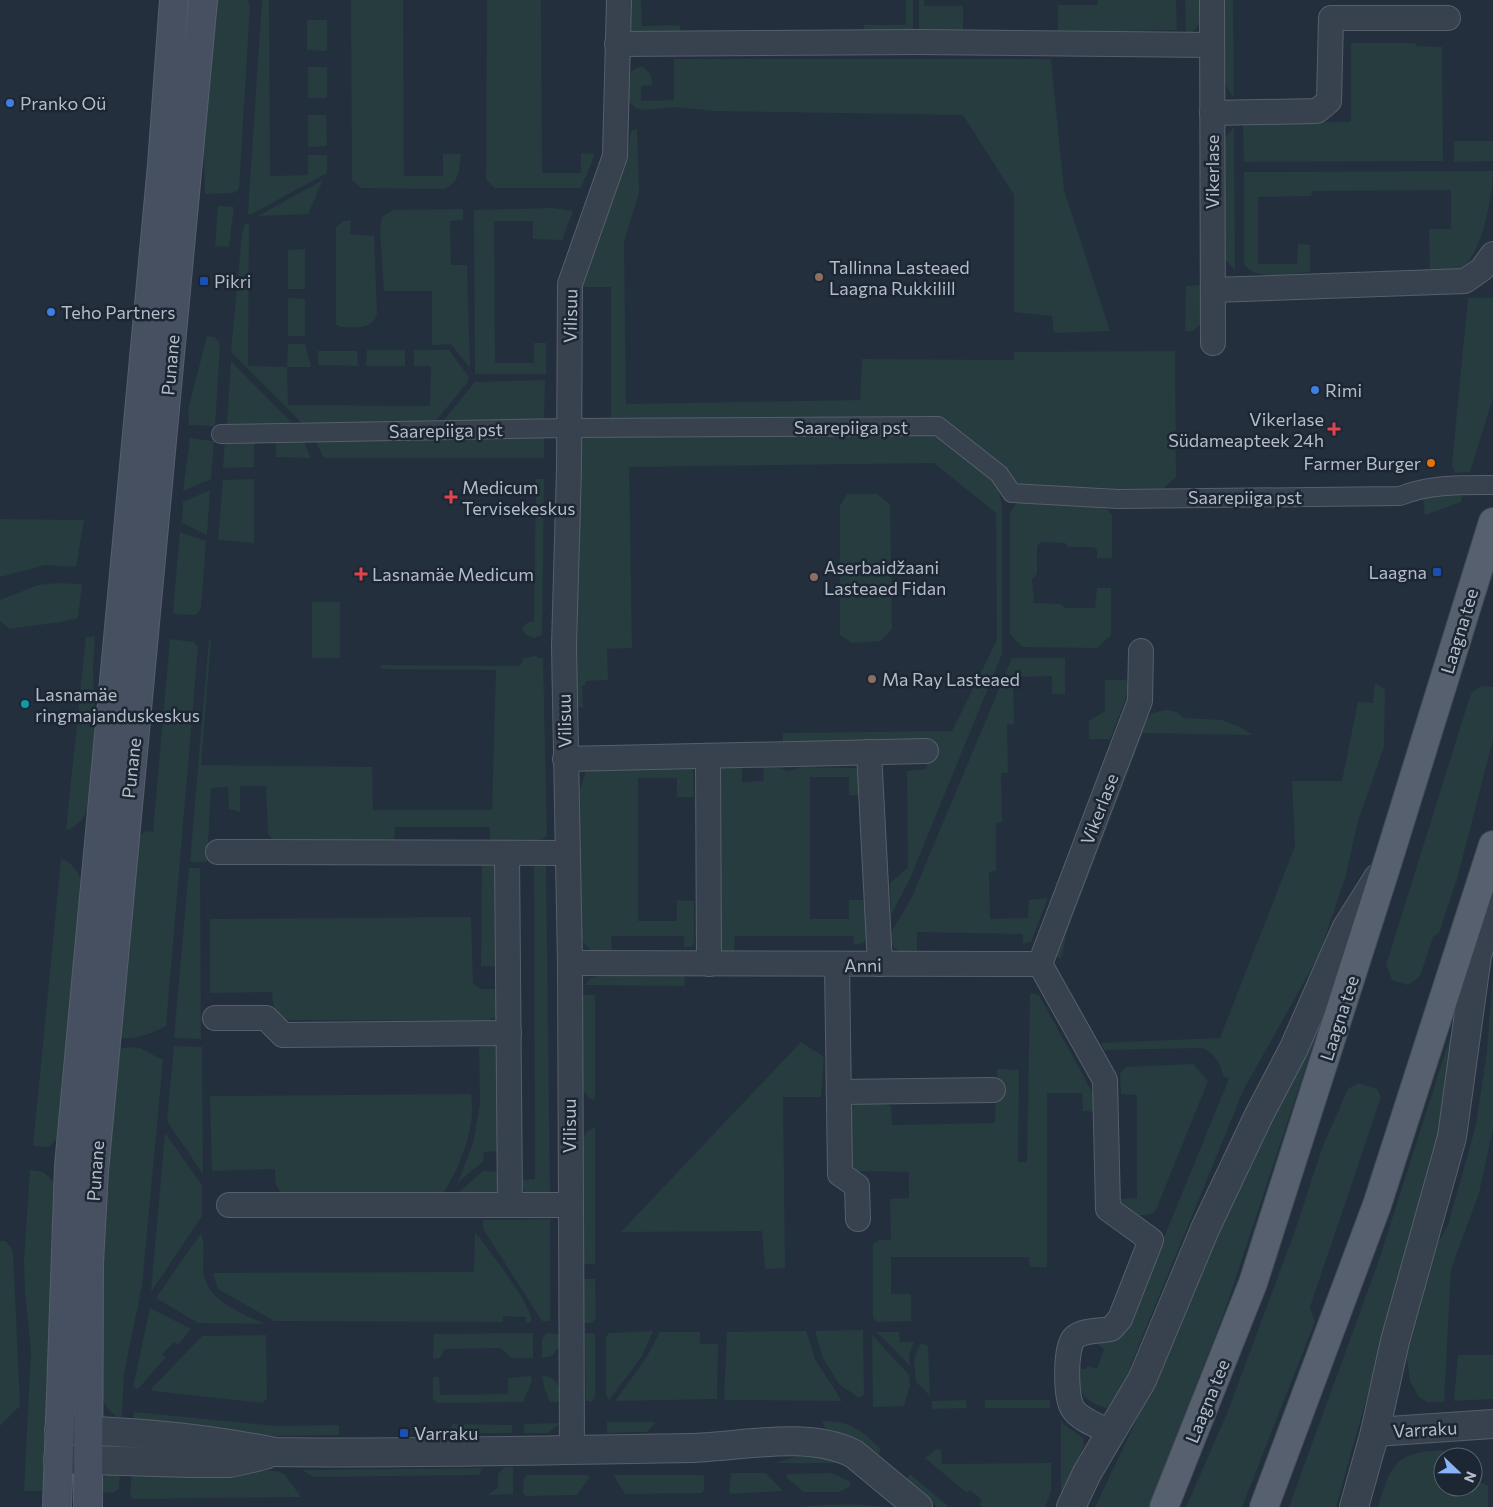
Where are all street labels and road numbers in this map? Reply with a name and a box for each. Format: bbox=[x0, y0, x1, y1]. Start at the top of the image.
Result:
street label: Vikerlase bbox=[1201, 135, 1223, 209]
street label: Vilisuu bbox=[559, 289, 581, 343]
street label: Punane bbox=[156, 334, 184, 396]
street label: Saarepiiga pst bbox=[794, 416, 908, 438]
street label: Saarepiiga pst bbox=[389, 418, 503, 442]
street label: Saarepiiga pst bbox=[1188, 486, 1302, 508]
street label: Laagna tee bbox=[1436, 586, 1482, 676]
street label: Vilisuu bbox=[553, 694, 575, 748]
street label: Punane bbox=[117, 737, 145, 799]
street label: Vikerlase bbox=[1075, 770, 1123, 848]
street label: Anni bbox=[844, 954, 882, 976]
street label: Laagna tee bbox=[1315, 973, 1363, 1063]
street label: Vilisuu bbox=[558, 1099, 580, 1153]
street label: Punane bbox=[82, 1140, 108, 1202]
street label: Laagna tee bbox=[1180, 1356, 1234, 1446]
street label: Varraku bbox=[1392, 1416, 1458, 1442]

